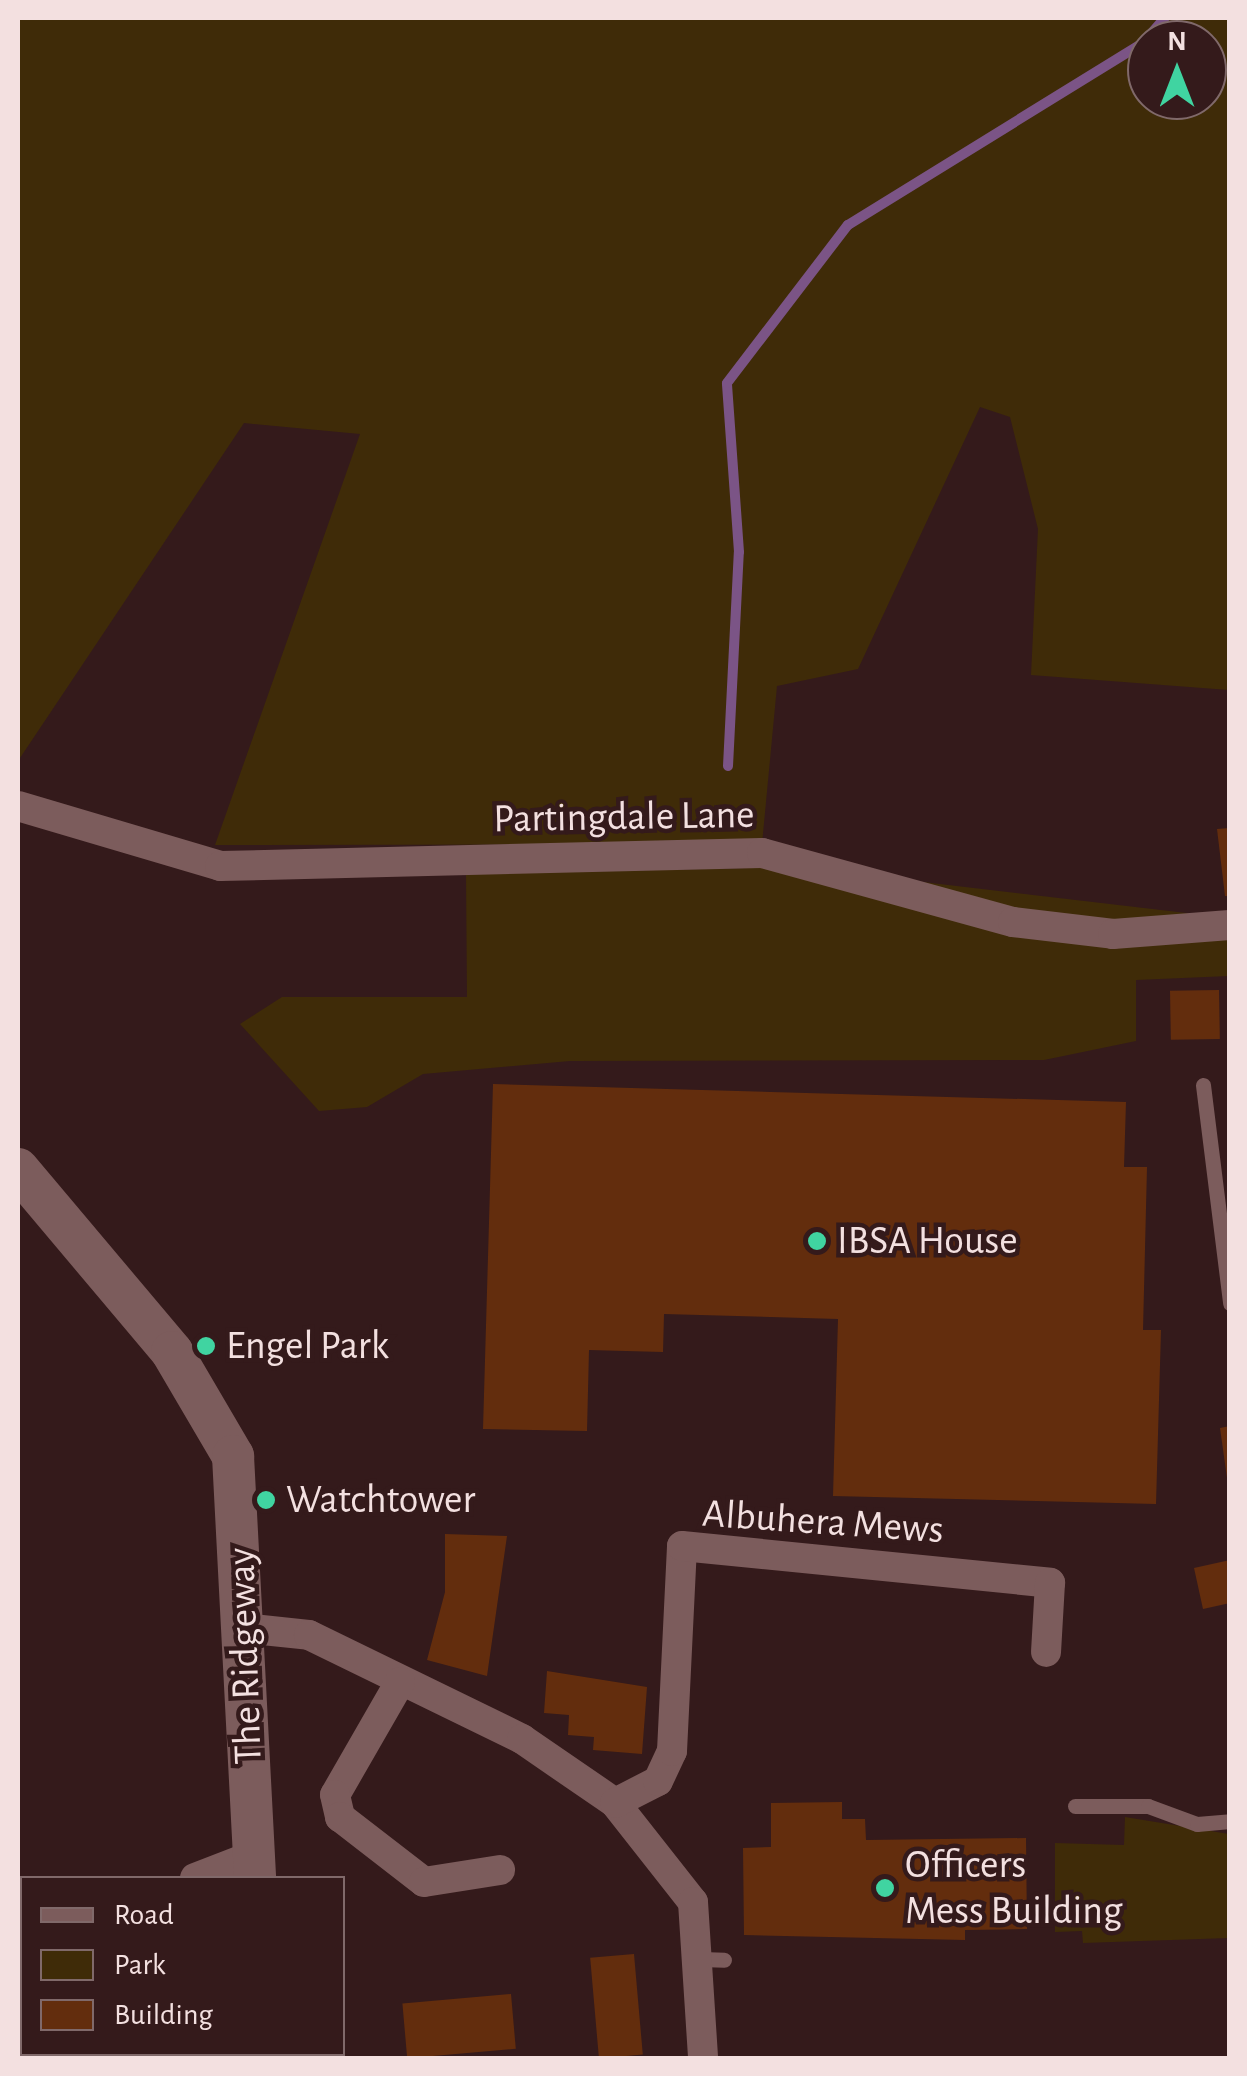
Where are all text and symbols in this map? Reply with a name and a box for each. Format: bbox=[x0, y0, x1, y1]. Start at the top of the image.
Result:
north arrow bbox=[1127, 20, 1227, 120]
text: N bbox=[1167, 28, 1187, 56]
street label: Partingdale Lane bbox=[493, 791, 755, 843]
place label: IBSA House bbox=[837, 1217, 1018, 1265]
marker: IBSA House bbox=[806, 1230, 828, 1252]
place label: Engel Park bbox=[226, 1322, 389, 1370]
marker: Engel Park bbox=[195, 1335, 217, 1357]
place label: Watchtower bbox=[286, 1476, 475, 1524]
marker: Watchtower bbox=[255, 1489, 277, 1511]
street label: Albuhera Mews bbox=[701, 1490, 945, 1554]
street label: The Ridgeway bbox=[217, 1547, 273, 1765]
place label: Officers Mess Building bbox=[905, 1841, 1122, 1935]
legend bbox=[20, 1876, 345, 2056]
marker: Officers Mess Building bbox=[874, 1877, 896, 1899]
text: Road bbox=[114, 1900, 174, 1930]
text: Park bbox=[114, 1950, 166, 1980]
text: Building bbox=[114, 2000, 213, 2030]

